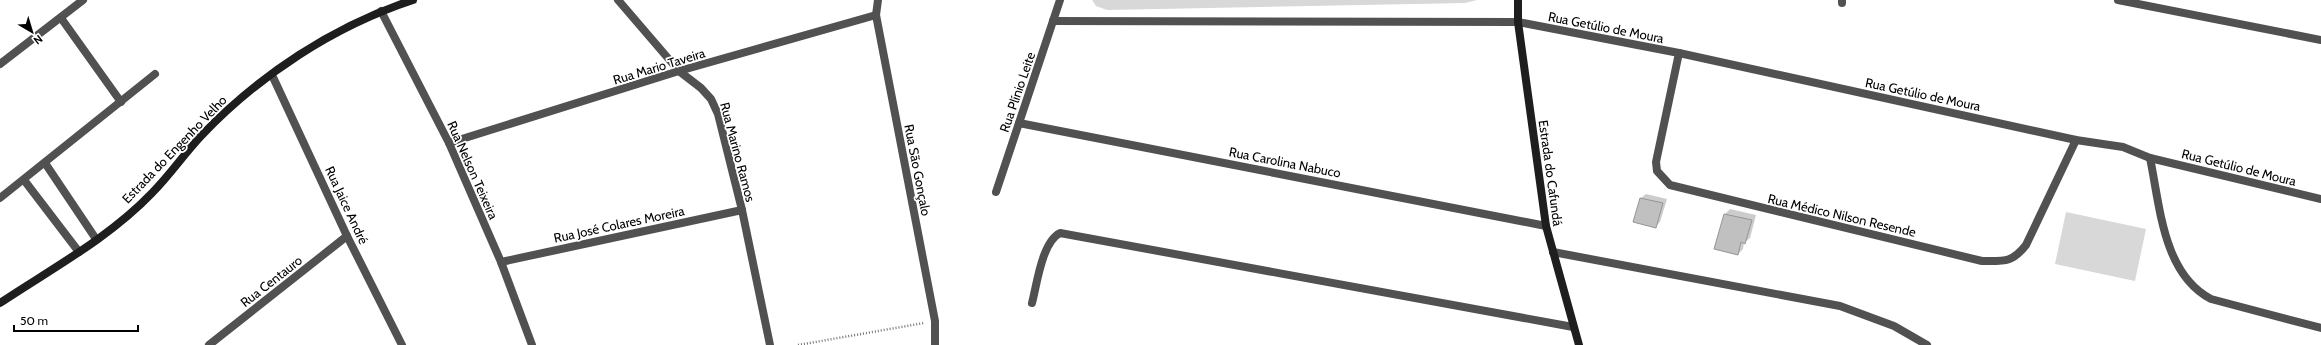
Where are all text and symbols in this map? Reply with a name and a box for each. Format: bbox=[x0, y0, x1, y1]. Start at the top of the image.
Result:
street label: Rua Getúlio de Moura bbox=[1547, 8, 1666, 46]
north arrow bbox=[12, 12, 52, 52]
text: N bbox=[31, 32, 46, 48]
street label: Rua Mario Taveira bbox=[611, 44, 708, 88]
street label: Rua Plínio Leite bbox=[996, 49, 1038, 134]
street label: Rua Getúlio de Moura bbox=[1864, 74, 1983, 114]
street label: Estrada do Engenho Velho bbox=[118, 92, 230, 206]
street label: Rua Marino Ramos bbox=[717, 100, 759, 204]
street label: Rua Nelson Teixeira bbox=[444, 118, 502, 222]
street label: Estrada do Cafundá bbox=[1536, 119, 1566, 228]
street label: Rua São Gonçalo bbox=[901, 123, 935, 217]
street label: Rua Carolina Nabuco bbox=[1228, 143, 1342, 181]
street label: Rua Getúlio de Moura bbox=[2180, 145, 2299, 189]
street label: Rua Jaice André bbox=[322, 163, 372, 247]
street label: Rua Médico Nilson Resende bbox=[1766, 190, 1918, 240]
street label: Rua José Colares Moreira bbox=[552, 202, 687, 246]
street label: Rua Centauro bbox=[237, 252, 305, 310]
scale bar bbox=[14, 307, 138, 333]
text: 50 m bbox=[20, 313, 48, 328]

